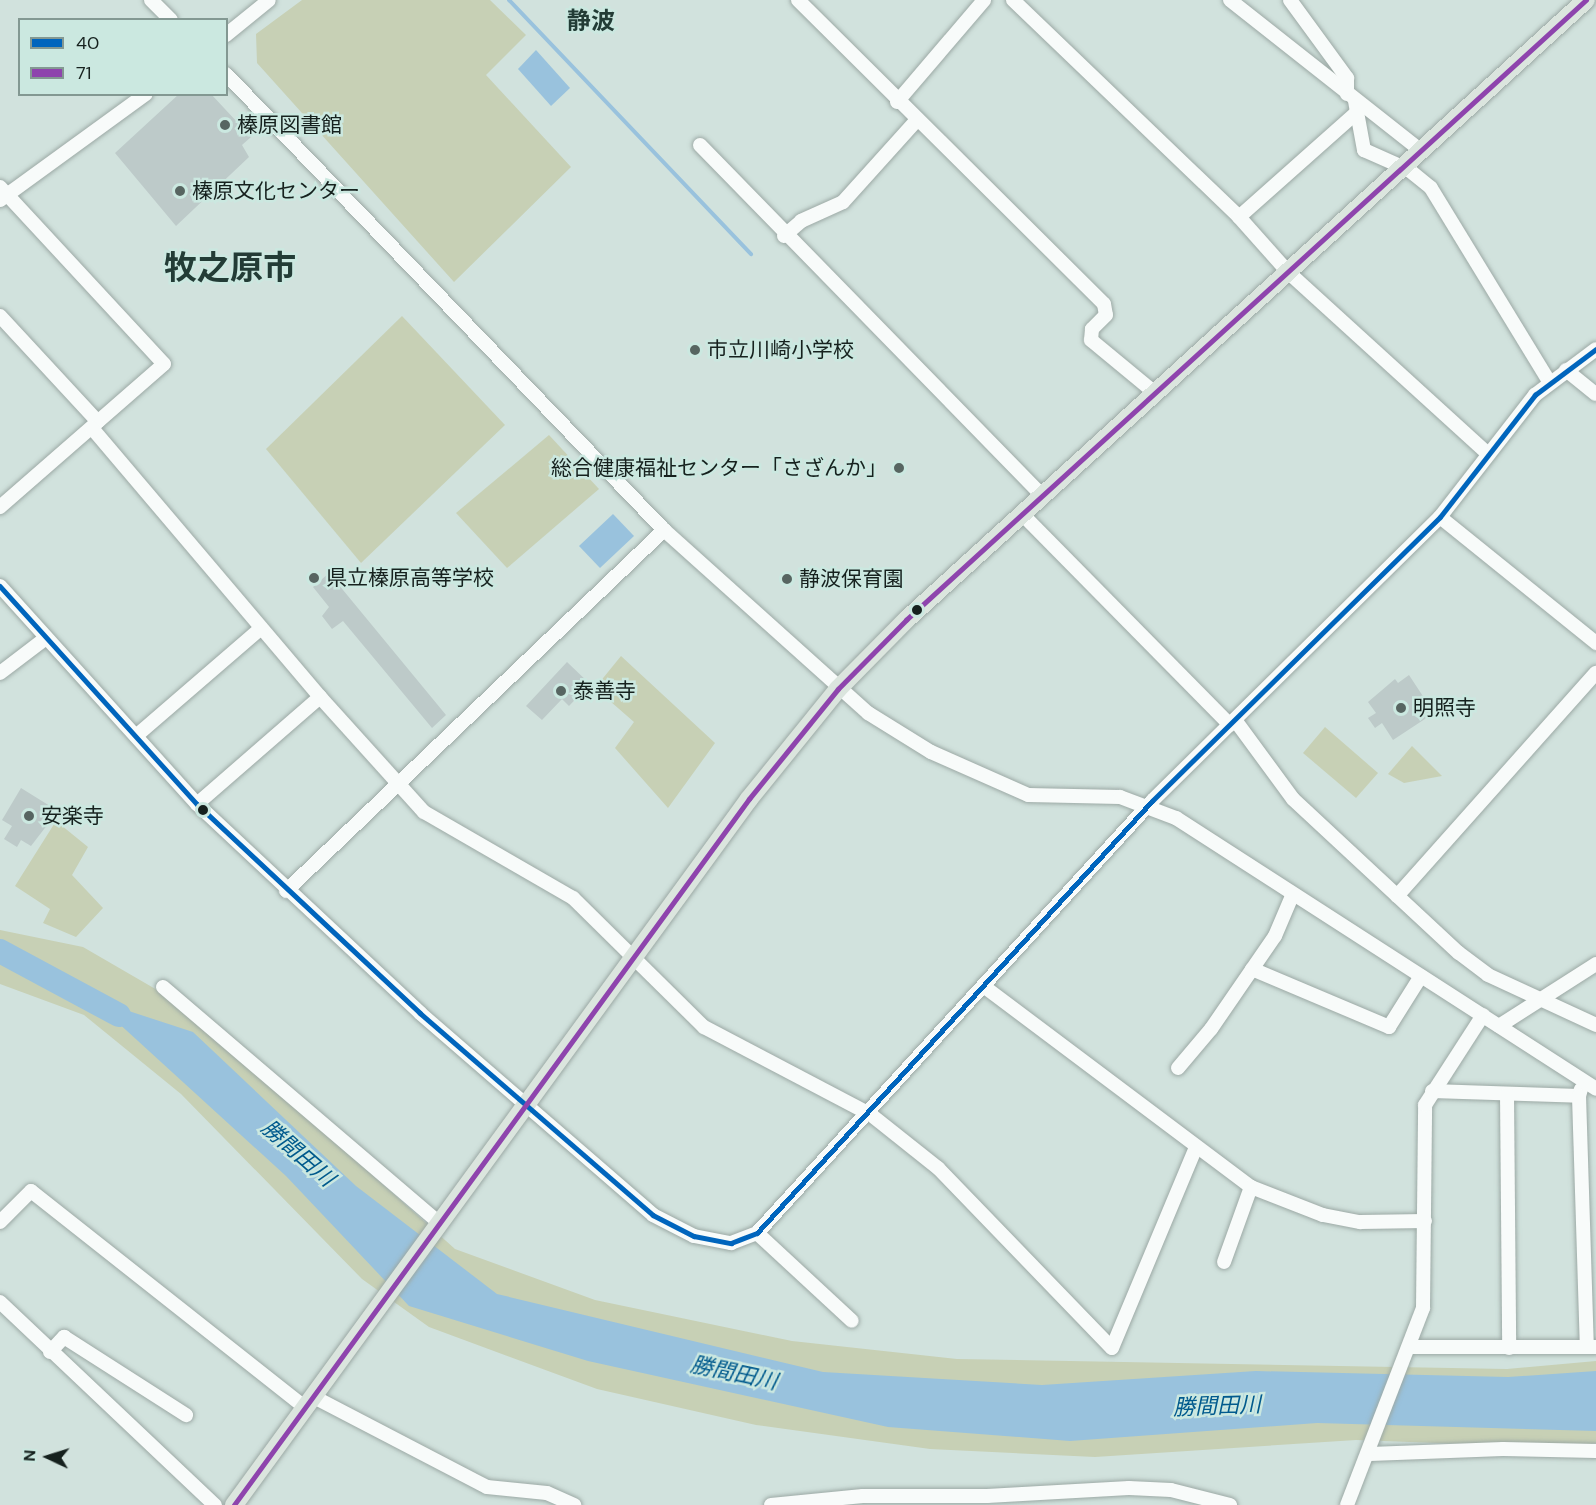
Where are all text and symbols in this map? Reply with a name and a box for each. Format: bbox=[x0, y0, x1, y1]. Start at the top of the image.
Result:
district label: 静波 bbox=[567, 7, 615, 35]
legend bbox=[18, 18, 228, 96]
text: 40 bbox=[76, 31, 99, 55]
text: 71 bbox=[76, 61, 91, 85]
place label: 榛原図書館 bbox=[237, 112, 342, 138]
marker: 榛原図書館 bbox=[218, 118, 232, 132]
place label: 榛原文化センター bbox=[192, 178, 360, 204]
marker: 榛原文化センター bbox=[173, 184, 187, 198]
district label: 牧之原市 bbox=[164, 248, 296, 288]
place label: 市立川崎小学校 bbox=[707, 337, 854, 363]
marker: 市立川崎小学校 bbox=[688, 343, 702, 357]
place label: 総合健康福祉センター「さざんか」 bbox=[551, 455, 887, 481]
marker: 総合健康福祉センター「さざんか」 bbox=[892, 461, 906, 475]
place label: 県立榛原高等学校 bbox=[326, 565, 494, 591]
place label: 静波保育園 bbox=[799, 566, 904, 592]
marker: 県立榛原高等学校 bbox=[307, 571, 321, 585]
marker: 静波保育園 bbox=[780, 572, 794, 586]
unlabelled marker bbox=[911, 604, 923, 616]
place label: 泰善寺 bbox=[573, 678, 636, 704]
marker: 泰善寺 bbox=[554, 684, 568, 698]
place label: 明照寺 bbox=[1413, 695, 1476, 721]
marker: 明照寺 bbox=[1394, 701, 1408, 715]
place label: 安楽寺 bbox=[41, 803, 104, 829]
unlabelled marker bbox=[197, 804, 209, 816]
marker: 安楽寺 bbox=[22, 809, 36, 823]
water label: 勝間田川 bbox=[256, 1114, 340, 1192]
water label: 勝間田川 bbox=[688, 1351, 780, 1395]
water label: 勝間田川 bbox=[1173, 1391, 1261, 1421]
north arrow bbox=[18, 1427, 78, 1487]
text: N bbox=[19, 1449, 40, 1462]

